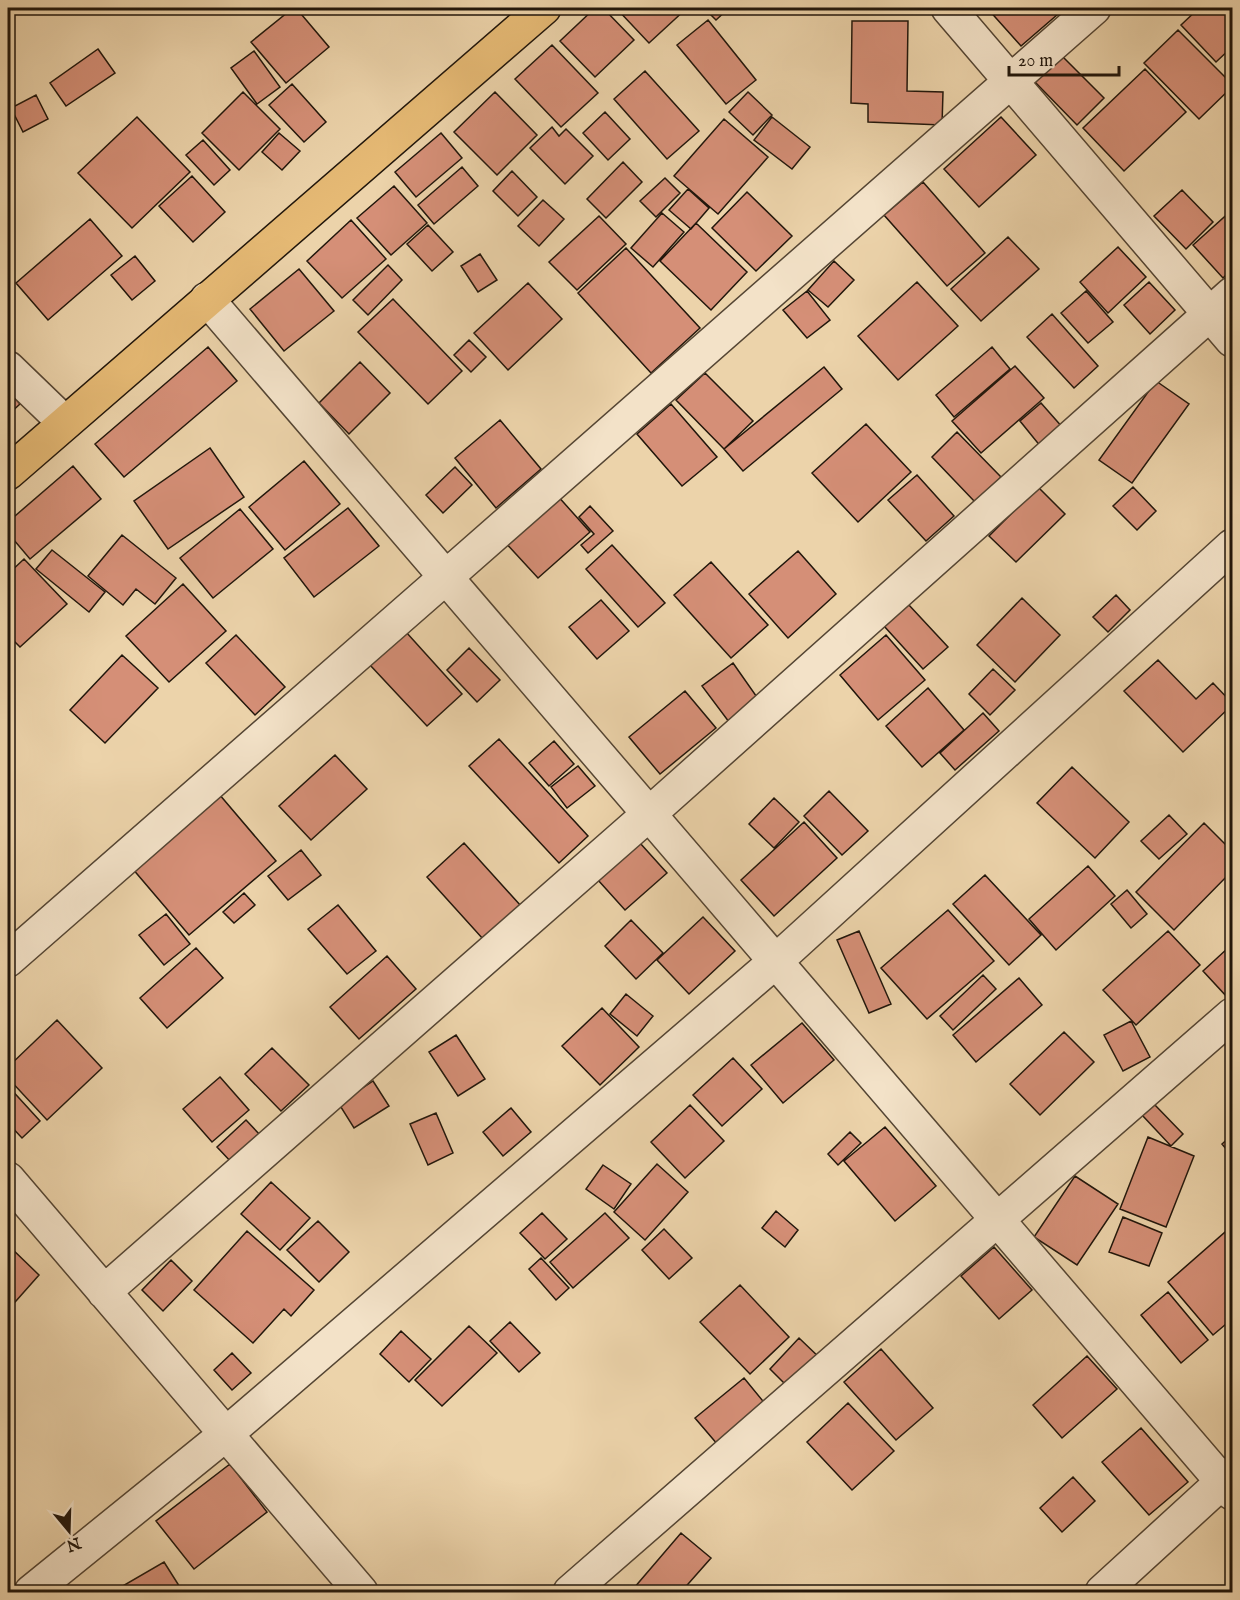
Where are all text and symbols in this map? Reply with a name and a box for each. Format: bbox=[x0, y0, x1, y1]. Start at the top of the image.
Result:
scale bar bbox=[1009, 39, 1118, 77]
text: 20 m bbox=[1018, 50, 1053, 73]
north arrow bbox=[39, 1501, 99, 1561]
text: N bbox=[63, 1531, 84, 1555]

